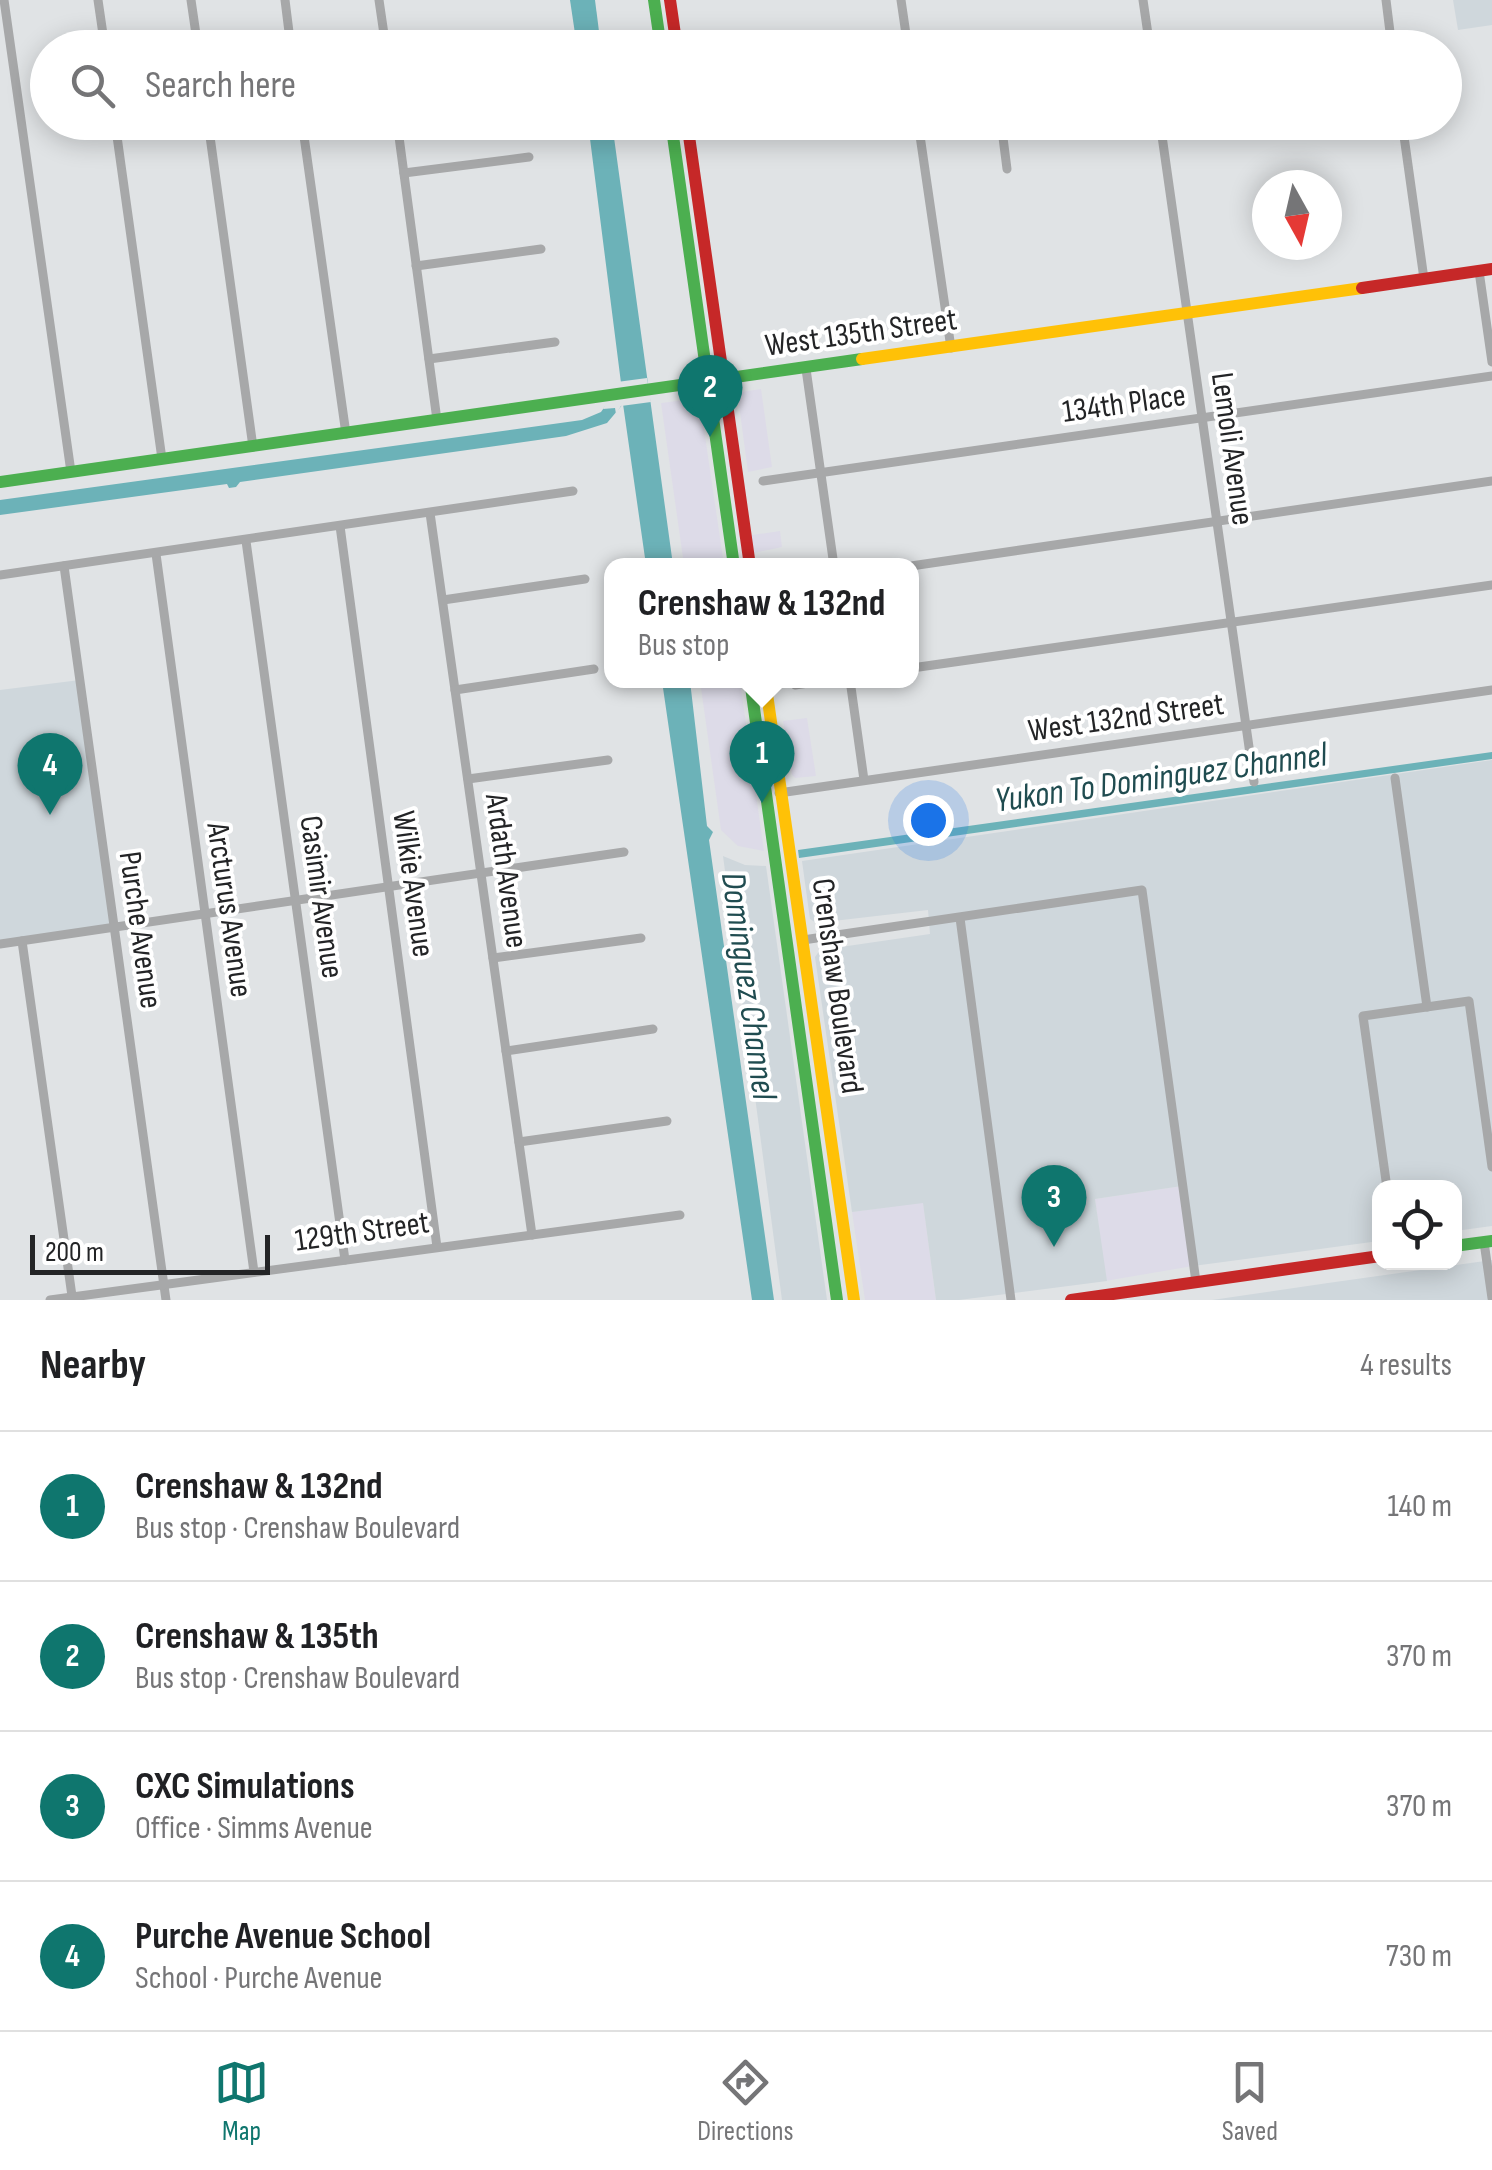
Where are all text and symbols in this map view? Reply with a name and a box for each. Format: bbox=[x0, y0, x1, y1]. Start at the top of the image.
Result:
search box bbox=[30, 30, 1462, 140]
icon: search bbox=[65, 58, 120, 113]
text: Search here bbox=[145, 63, 296, 108]
north arrow bbox=[1252, 170, 1342, 260]
street label: West 135th Street bbox=[763, 300, 959, 366]
pin: 2 bbox=[678, 354, 742, 437]
street label: Lemoli Avenue bbox=[1202, 370, 1262, 528]
street label: 134th Place bbox=[1060, 376, 1188, 432]
popup bbox=[604, 558, 919, 688]
text: Crenshaw & 132nd bbox=[638, 581, 885, 626]
text: Bus stop bbox=[638, 626, 729, 665]
street label: West 132nd Street bbox=[1026, 685, 1226, 751]
pin: 1 bbox=[730, 720, 794, 803]
pin: 4 bbox=[18, 732, 82, 815]
water label: Yukon To Dominguez Channel bbox=[992, 733, 1331, 823]
street label: Ardath Avenue bbox=[476, 790, 536, 951]
your location bbox=[903, 795, 954, 846]
street label: Wilkie Avenue bbox=[383, 808, 443, 960]
street label: Casimir Avenue bbox=[290, 813, 352, 981]
street label: Arcturus Avenue bbox=[197, 819, 261, 1000]
street label: Purche Avenue bbox=[110, 849, 170, 1011]
water label: Dominguez Channel bbox=[711, 870, 785, 1104]
street label: Crenshaw Boulevard bbox=[803, 876, 871, 1096]
pin: 3 bbox=[1022, 1164, 1086, 1247]
map controls bbox=[1372, 1180, 1462, 1270]
button: locate bbox=[1372, 1180, 1462, 1270]
street label: 129th Street bbox=[292, 1203, 432, 1261]
scale bar bbox=[30, 1230, 270, 1274]
text: 200 m bbox=[45, 1236, 104, 1269]
text: Nearby bbox=[40, 1340, 146, 1391]
text: 4 results bbox=[1360, 1346, 1452, 1385]
text: Crenshaw & 132nd bbox=[135, 1464, 383, 1509]
text: 1 bbox=[66, 1487, 79, 1526]
text: 140 m bbox=[1388, 1487, 1452, 1526]
text: Bus stop · Crenshaw Boulevard bbox=[135, 1509, 460, 1548]
text: Crenshaw & 135th bbox=[135, 1614, 379, 1659]
text: 2 bbox=[65, 1637, 80, 1676]
text: 370 m bbox=[1386, 1637, 1452, 1676]
text: Bus stop · Crenshaw Boulevard bbox=[135, 1659, 460, 1698]
text: CXC Simulations bbox=[135, 1764, 355, 1809]
text: 3 bbox=[65, 1787, 80, 1826]
text: 370 m bbox=[1386, 1787, 1452, 1826]
text: Office · Simms Avenue bbox=[135, 1809, 373, 1848]
text: Purche Avenue School bbox=[135, 1914, 431, 1959]
text: 4 bbox=[65, 1937, 80, 1976]
text: 730 m bbox=[1386, 1937, 1452, 1976]
text: School · Purche Avenue bbox=[135, 1959, 383, 1998]
tab: Map bbox=[214, 2055, 269, 2148]
tab: Directions bbox=[697, 2055, 794, 2148]
tab: Saved bbox=[1222, 2055, 1278, 2148]

